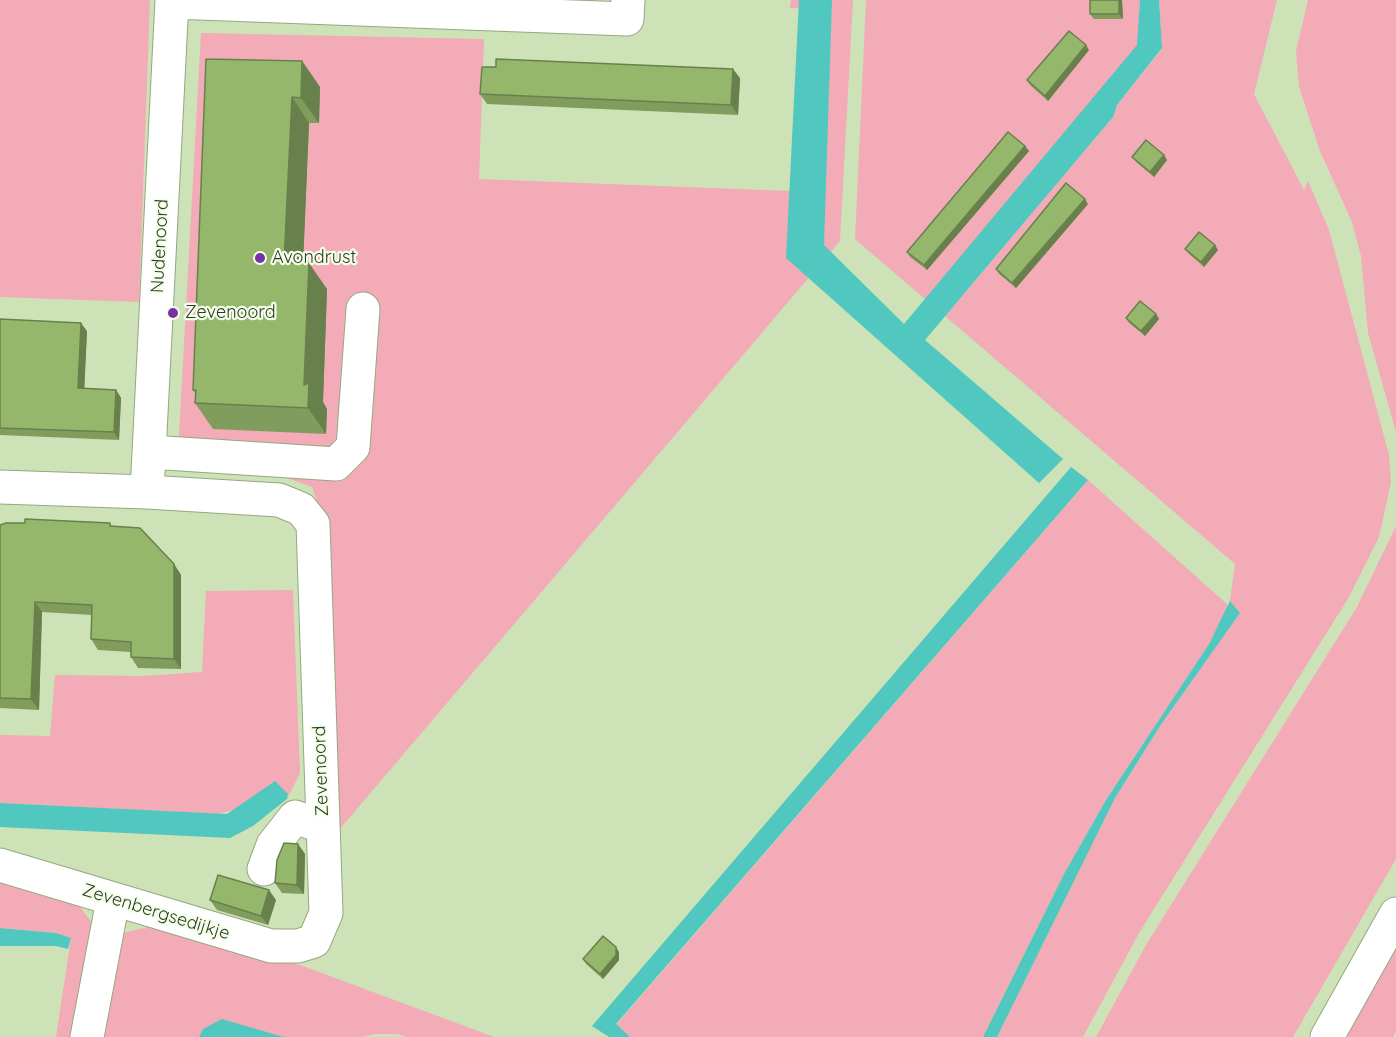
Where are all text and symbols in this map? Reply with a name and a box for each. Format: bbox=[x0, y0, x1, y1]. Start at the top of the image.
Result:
street label: Nudenoord bbox=[147, 198, 173, 294]
place label: Avondrust bbox=[272, 247, 356, 269]
marker: Avondrust bbox=[253, 251, 267, 265]
place label: Zevenoord bbox=[185, 302, 276, 324]
marker: Zevenoord bbox=[166, 306, 180, 320]
street label: Zevenoord bbox=[309, 725, 333, 817]
street label: Zevenbergsedijkje bbox=[80, 879, 232, 945]

